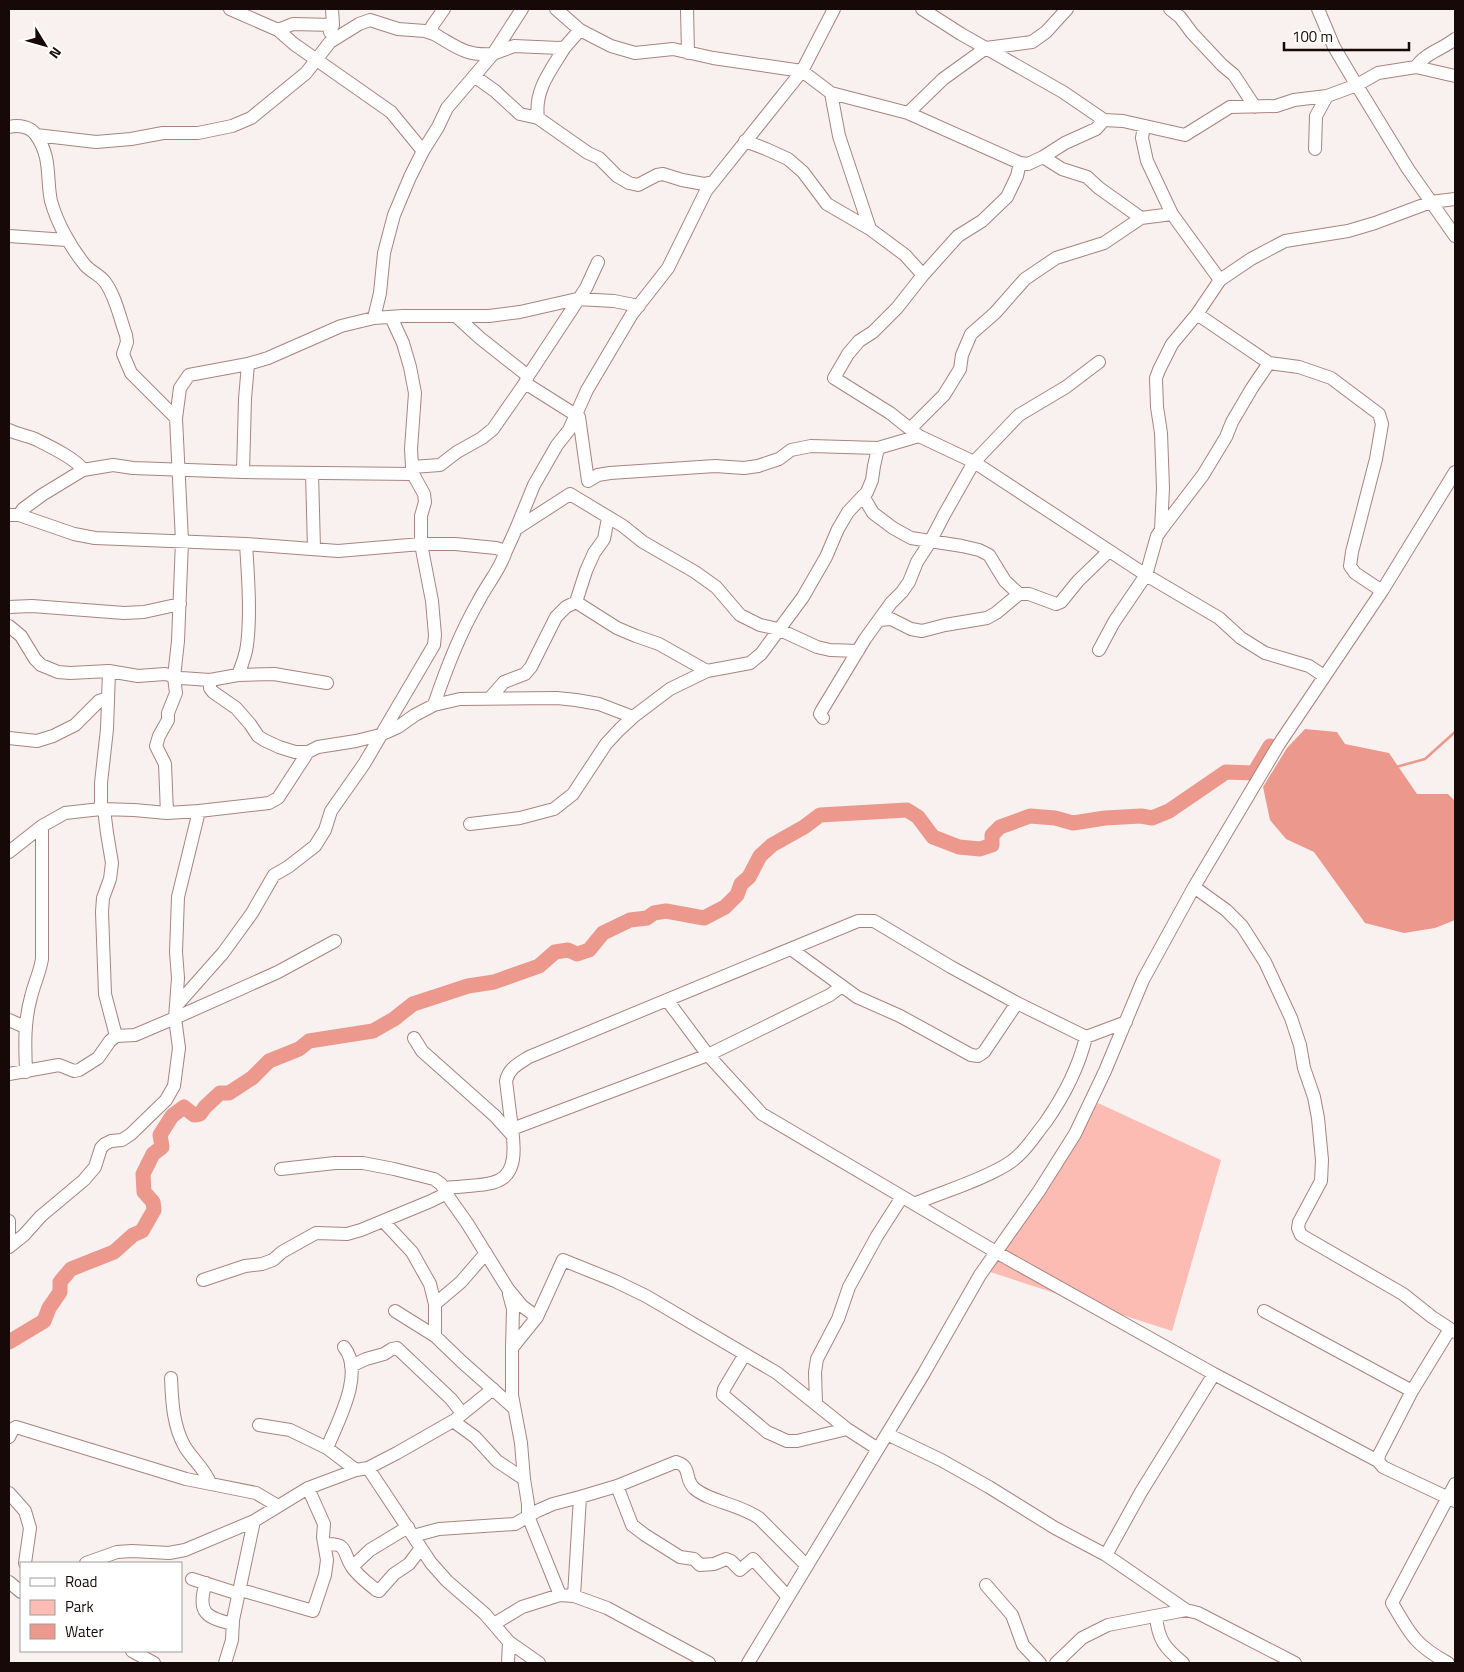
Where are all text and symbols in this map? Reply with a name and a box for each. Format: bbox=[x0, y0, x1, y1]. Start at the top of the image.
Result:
north arrow bbox=[20, 20, 70, 70]
scale bar bbox=[1284, 20, 1409, 52]
text: 100 m bbox=[1292, 25, 1333, 48]
text: N bbox=[44, 43, 67, 63]
legend bbox=[20, 1562, 182, 1652]
text: Road bbox=[65, 1570, 97, 1593]
text: Park bbox=[65, 1595, 94, 1618]
text: Water bbox=[65, 1620, 104, 1643]

